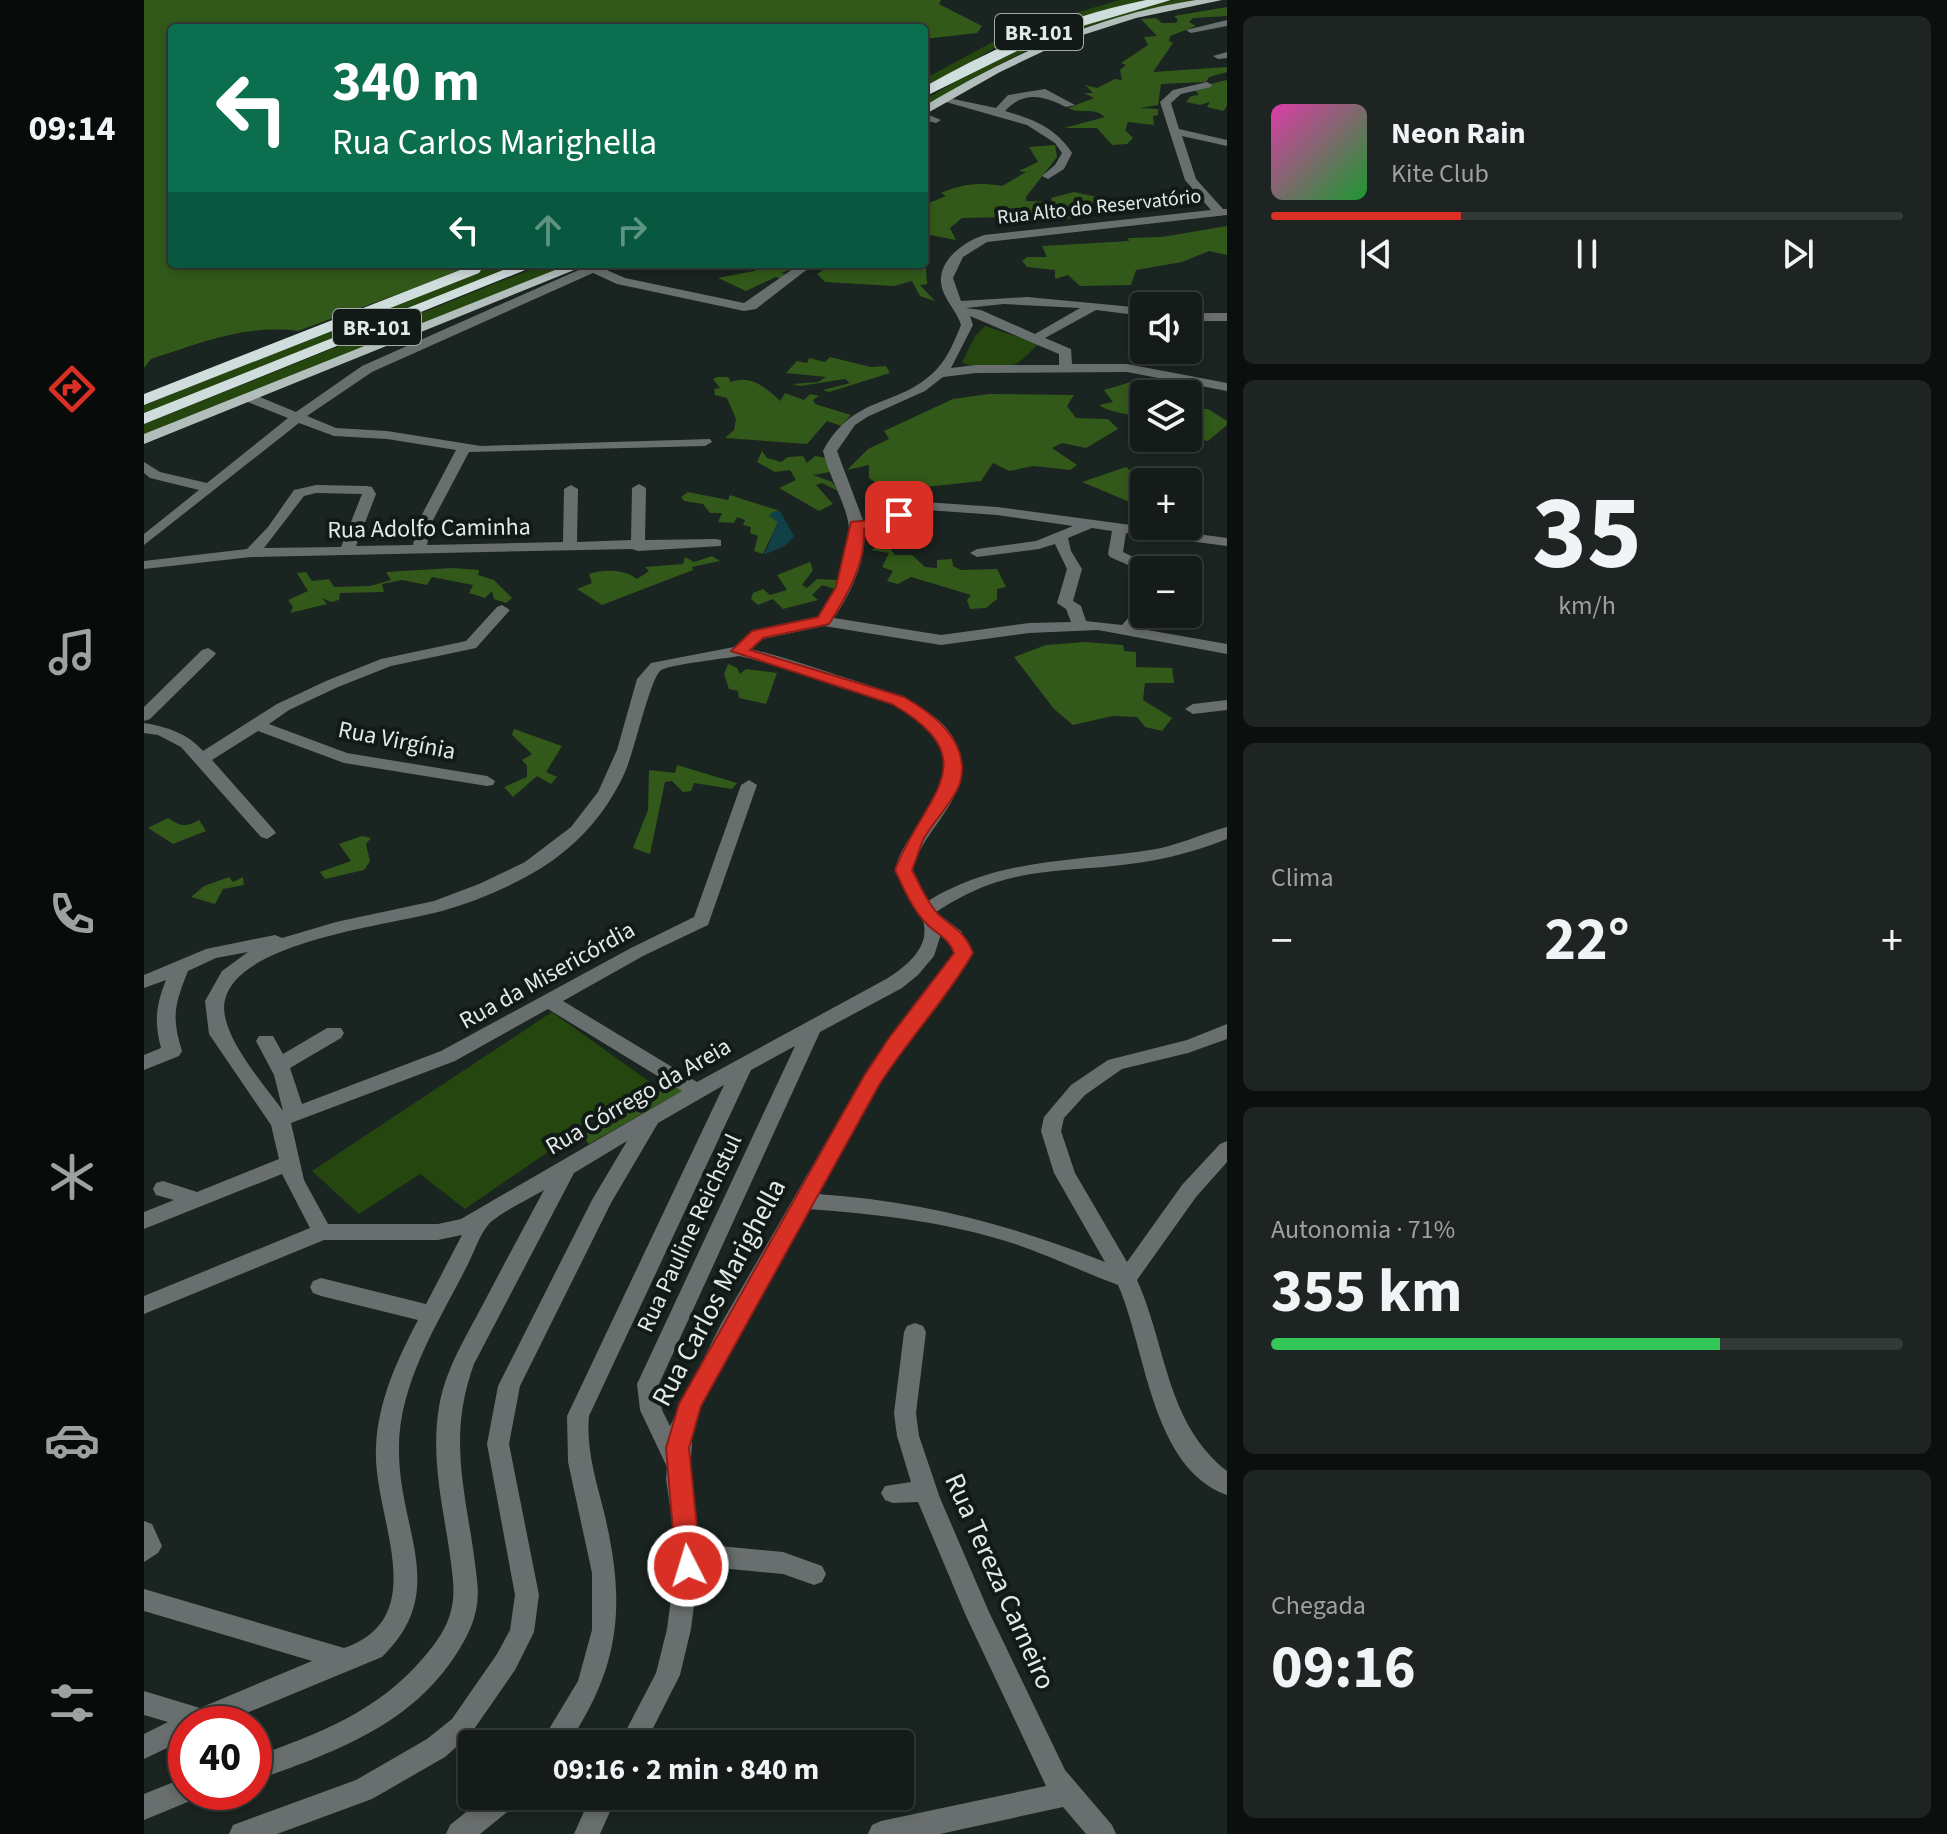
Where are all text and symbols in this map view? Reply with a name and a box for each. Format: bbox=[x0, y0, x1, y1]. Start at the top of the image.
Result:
road number: BR-101 bbox=[995, 14, 1083, 50]
text: 340 m bbox=[332, 43, 480, 122]
icon: left bbox=[200, 56, 304, 160]
text: 09:14 bbox=[29, 103, 115, 154]
text: Neon Rain bbox=[1391, 112, 1526, 155]
text: Rua Carlos Marighella bbox=[332, 117, 657, 168]
text: Kite Club bbox=[1391, 155, 1489, 192]
street label: Rua Alto do Reservatório bbox=[996, 182, 1203, 232]
icon: left bbox=[442, 208, 486, 252]
icon: ahead bbox=[526, 208, 570, 252]
icon: right bbox=[610, 208, 654, 252]
icon: previous bbox=[1354, 232, 1398, 276]
icon: pause bbox=[1565, 232, 1609, 276]
icon: next bbox=[1776, 232, 1820, 276]
map controls bbox=[1130, 292, 1202, 628]
button: sound bbox=[1130, 292, 1202, 364]
road number: BR-101 bbox=[333, 309, 421, 345]
icon: directions bbox=[44, 361, 100, 417]
button: layers bbox=[1130, 380, 1202, 452]
text: 35 bbox=[1532, 461, 1642, 609]
button: + bbox=[1130, 468, 1202, 540]
pin bbox=[865, 481, 933, 549]
icon: arrive bbox=[877, 493, 921, 537]
street label: Rua Adolfo Caminha bbox=[327, 509, 531, 548]
button: − bbox=[1130, 556, 1202, 628]
text: km/h bbox=[1558, 587, 1616, 624]
icon: music bbox=[44, 624, 100, 680]
street label: Rua Virgínia bbox=[335, 712, 459, 769]
text: Clima bbox=[1271, 859, 1334, 896]
icon: phone bbox=[44, 886, 100, 942]
text: 22° bbox=[1544, 898, 1630, 983]
text: − bbox=[1271, 910, 1293, 973]
text: + bbox=[1881, 910, 1903, 973]
street label: Rua da Misericórdia bbox=[453, 913, 642, 1038]
street label: Rua Córrego da Areia bbox=[539, 1029, 738, 1164]
street label: Rua Pauline Reichstul bbox=[628, 1128, 751, 1338]
icon: climate bbox=[44, 1149, 100, 1205]
street label: Rua Carlos Marighella bbox=[642, 1171, 796, 1414]
text: Autonomia · 71% bbox=[1271, 1211, 1455, 1248]
text: 355 km bbox=[1271, 1250, 1462, 1335]
icon: car bbox=[44, 1412, 100, 1468]
street label: Rua Tereza Carneiro bbox=[934, 1467, 1066, 1696]
position arrow bbox=[646, 1524, 730, 1608]
text: Chegada bbox=[1271, 1587, 1366, 1624]
text: 09:16 bbox=[1271, 1626, 1416, 1711]
icon: filters bbox=[44, 1675, 100, 1731]
speed limit sign: 40 bbox=[168, 1706, 272, 1810]
text: 09:16 · 2 min · 840 m bbox=[553, 1748, 819, 1791]

